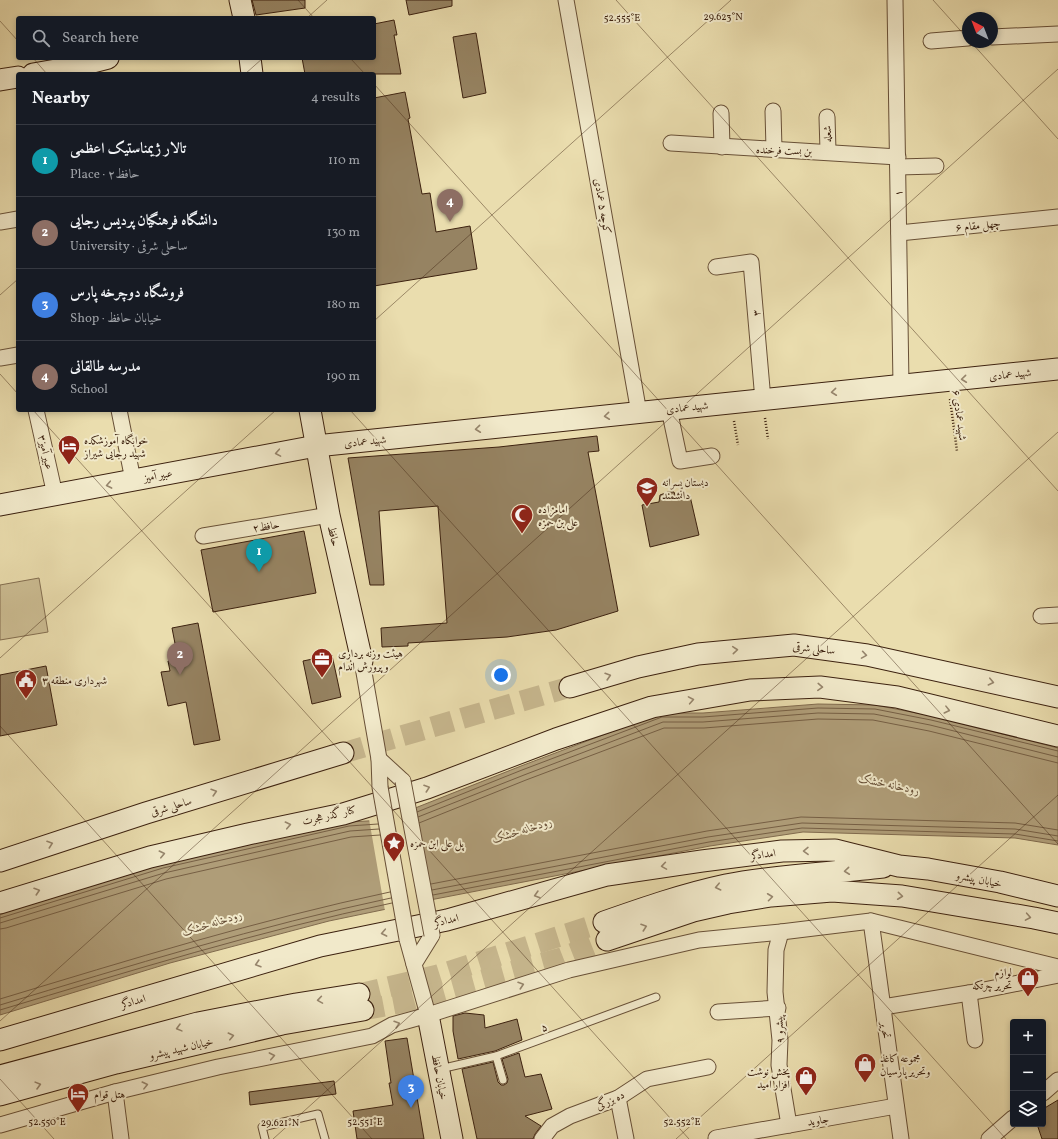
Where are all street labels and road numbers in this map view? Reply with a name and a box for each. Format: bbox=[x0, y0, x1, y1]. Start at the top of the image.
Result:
street label: شعله bbox=[821, 125, 836, 143]
street label: بن بست فرخنده bbox=[756, 143, 812, 160]
street label: کوچه ۵ عمادی bbox=[589, 177, 614, 235]
street label: ۱ bbox=[892, 190, 907, 196]
street label: چهل مقام ۶ bbox=[955, 217, 1002, 237]
street label: ۳ bbox=[750, 309, 765, 317]
street label: شهید عمادی bbox=[988, 366, 1032, 385]
street label: ۶ شهید عمادی bbox=[948, 389, 970, 442]
street label: شهید عمادی bbox=[665, 399, 709, 418]
street label: ۳عبیر آمیز bbox=[33, 433, 57, 471]
street label: شهید عمادی bbox=[343, 433, 387, 452]
street label: عبیر آمیز bbox=[142, 466, 174, 487]
street label: ۲حافظ bbox=[252, 518, 281, 537]
street label: حافظ bbox=[323, 525, 342, 548]
street label: ساحلی شرقی bbox=[792, 640, 836, 659]
street label: ساحلی شرقی bbox=[149, 794, 194, 821]
street label: کنار گذر هجرت bbox=[300, 801, 358, 830]
street label: امدادگر bbox=[749, 845, 777, 865]
street label: خیابان پیشرو bbox=[954, 869, 1003, 892]
street label: امدادگر bbox=[431, 910, 460, 932]
street label: امدادگر bbox=[118, 991, 148, 1013]
street label: پیشرو ۹ bbox=[772, 1014, 789, 1044]
street label: ۵ bbox=[539, 1020, 550, 1037]
street label: تحریر bbox=[876, 1020, 893, 1040]
street label: خیابان شهید پیشرو bbox=[147, 1035, 215, 1064]
street label: خیابان حافظ bbox=[427, 1053, 450, 1101]
street label: ده بزرگی bbox=[593, 1086, 627, 1114]
street label: جاوید bbox=[806, 1112, 831, 1131]

